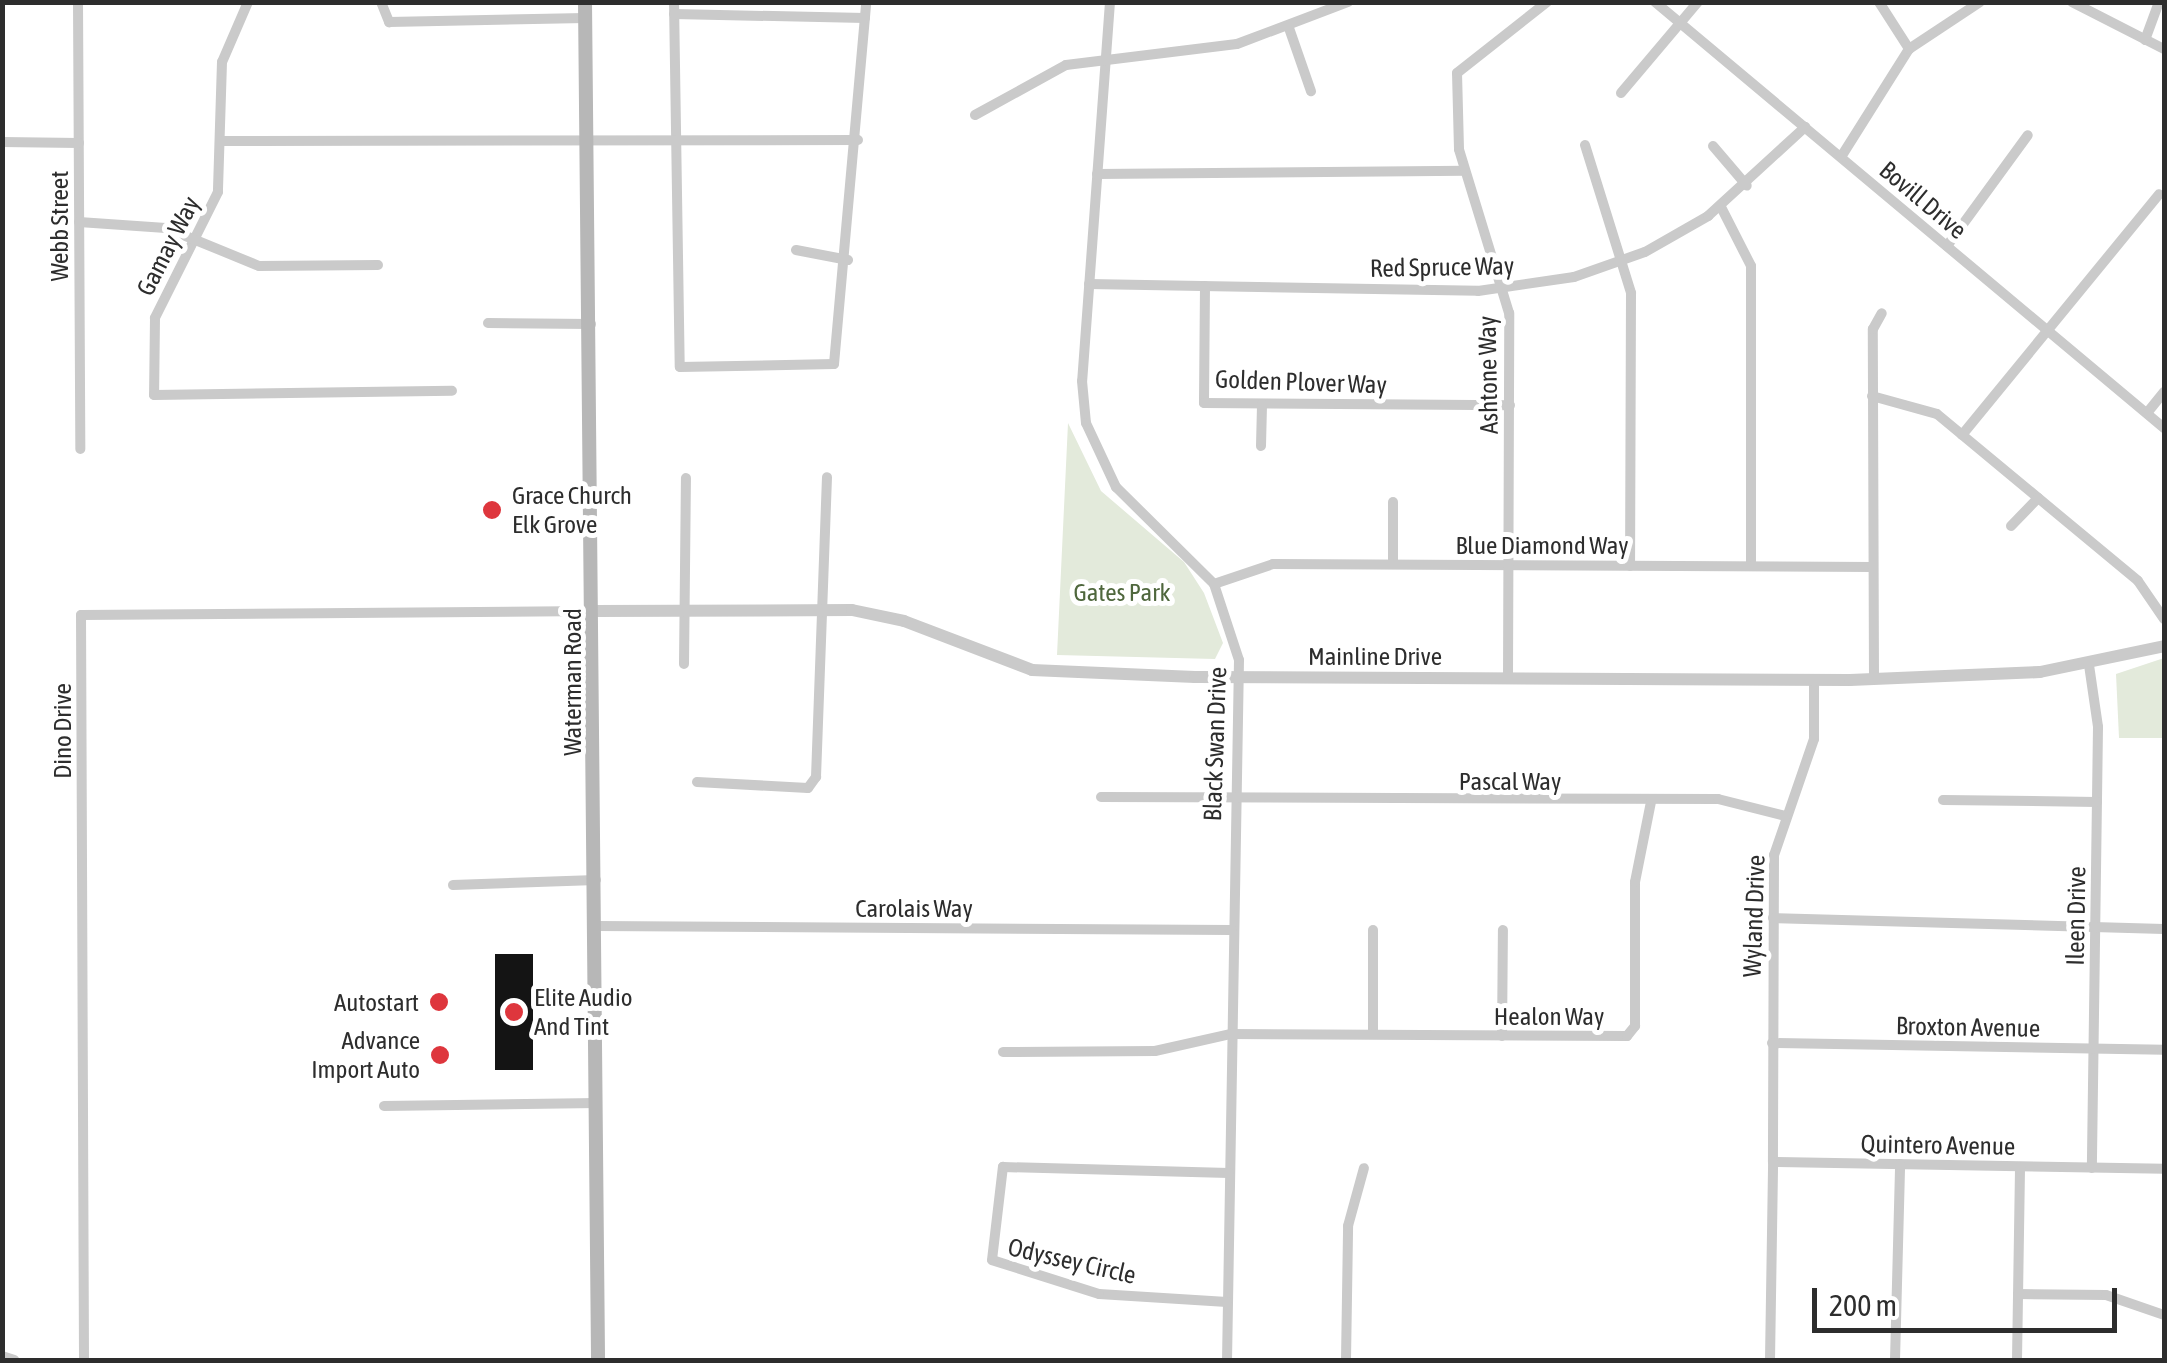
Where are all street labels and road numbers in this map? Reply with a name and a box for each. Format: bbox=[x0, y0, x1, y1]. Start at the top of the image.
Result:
street label: Bovill Drive bbox=[1873, 155, 1973, 245]
street label: Webb Street bbox=[44, 171, 74, 281]
street label: Gamay Way bbox=[130, 191, 206, 301]
street label: Red Spruce Way bbox=[1370, 251, 1514, 283]
street label: Ashtone Way bbox=[1472, 316, 1504, 434]
street label: Golden Plover Way bbox=[1215, 364, 1387, 400]
street label: Blue Diamond Way bbox=[1455, 530, 1629, 560]
street label: Waterman Road bbox=[557, 608, 587, 756]
street label: Mainline Drive bbox=[1308, 641, 1442, 671]
street label: Black Swan Drive bbox=[1197, 666, 1233, 822]
street label: Dino Drive bbox=[47, 683, 77, 779]
street label: Pascal Way bbox=[1459, 766, 1561, 796]
street label: Wyland Drive bbox=[1737, 854, 1771, 978]
street label: Ileen Drive bbox=[2060, 866, 2092, 966]
street label: Carolais Way bbox=[855, 893, 973, 923]
street label: Healon Way bbox=[1494, 1001, 1604, 1031]
street label: Broxton Avenue bbox=[1896, 1011, 2040, 1043]
street label: Quintero Avenue bbox=[1860, 1129, 2016, 1161]
street label: Odyssey Circle bbox=[1005, 1232, 1139, 1290]

